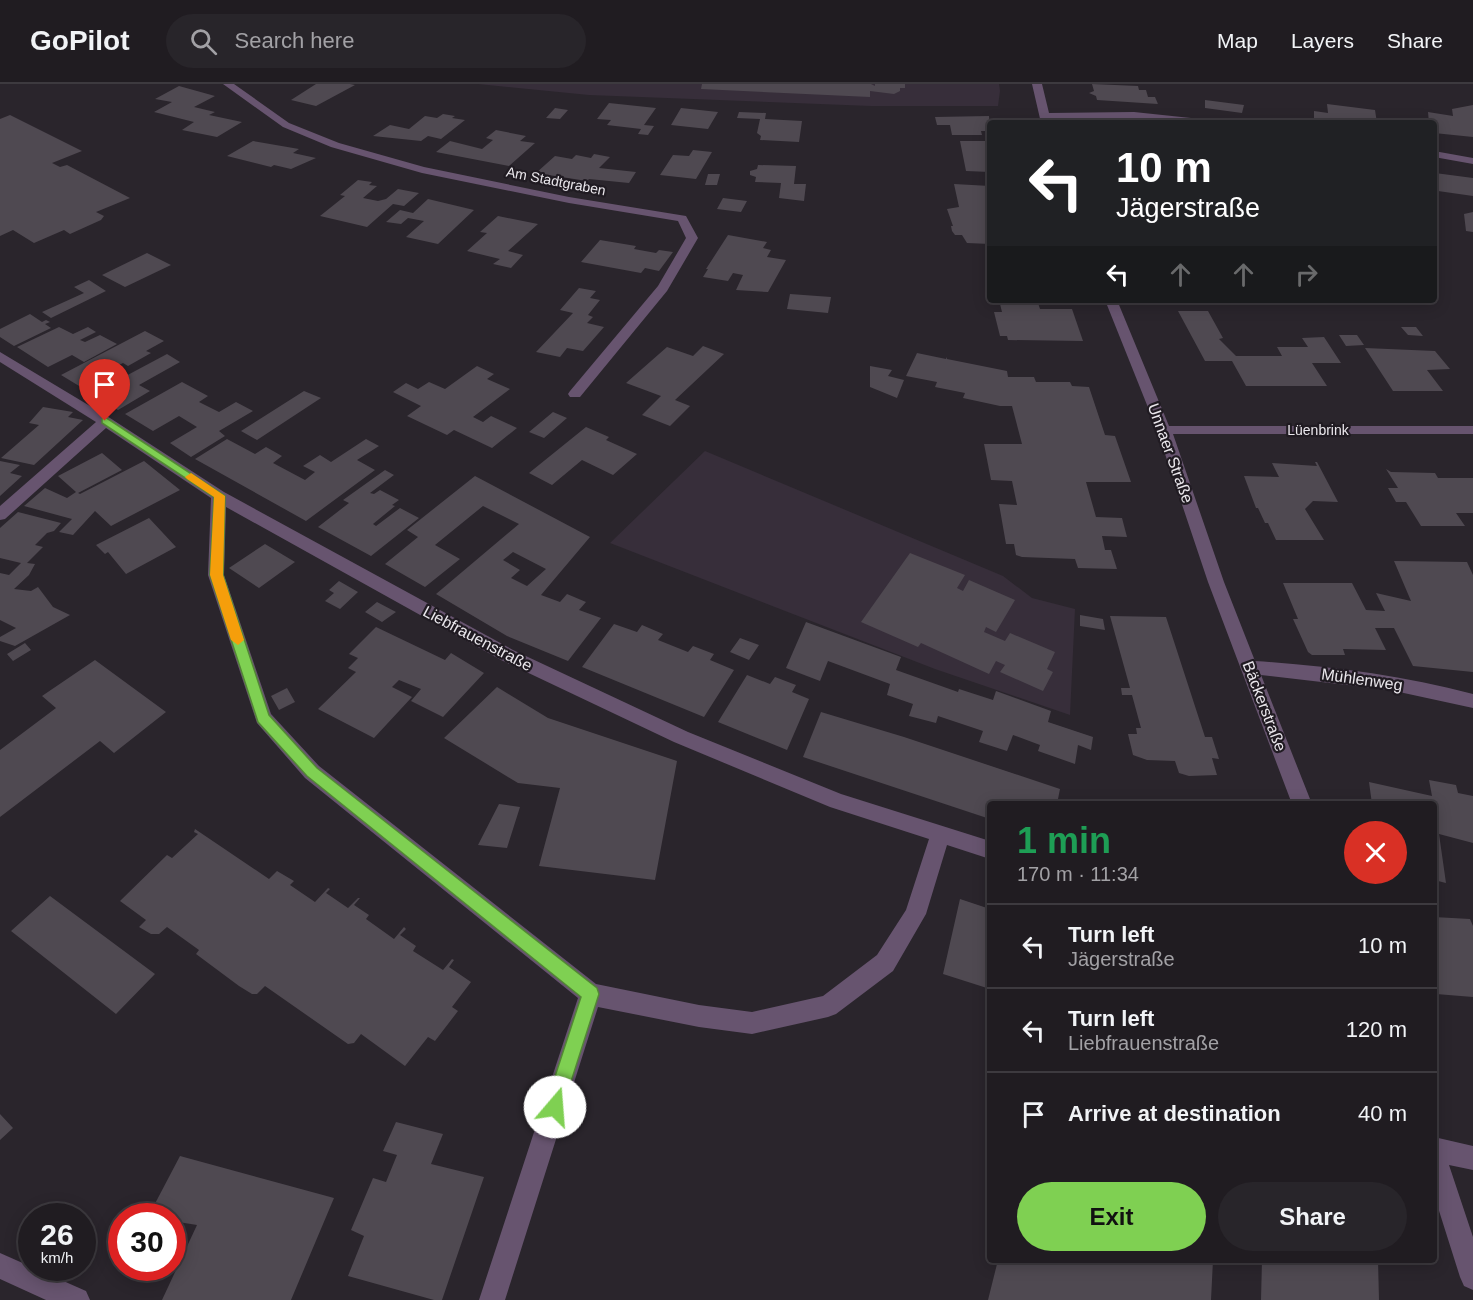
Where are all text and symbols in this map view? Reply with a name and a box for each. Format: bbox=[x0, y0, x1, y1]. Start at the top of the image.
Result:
search box bbox=[166, 14, 586, 68]
text: GoPilot bbox=[30, 25, 130, 56]
icon: search bbox=[187, 25, 220, 58]
text: Search here bbox=[235, 28, 354, 53]
text: Map bbox=[1217, 29, 1258, 52]
text: Layers bbox=[1291, 29, 1354, 52]
text: Share bbox=[1387, 29, 1443, 52]
icon: left bbox=[1017, 144, 1095, 222]
text: 10 m bbox=[1116, 144, 1212, 191]
street label: Am Stadtgraben bbox=[505, 163, 607, 199]
text: Jägerstraße bbox=[1116, 193, 1260, 223]
icon: left bbox=[1101, 258, 1134, 291]
icon: ahead bbox=[1164, 258, 1197, 291]
icon: ahead bbox=[1227, 258, 1260, 291]
icon: right bbox=[1290, 258, 1323, 291]
pin bbox=[79, 359, 130, 421]
icon: arrive bbox=[88, 368, 121, 401]
street label: Unnaer Straße bbox=[1145, 401, 1196, 505]
street label: Lüenbrink bbox=[1287, 422, 1350, 438]
street label: Liebfrauenstraße bbox=[420, 603, 535, 674]
street label: Bäckerstraße bbox=[1240, 659, 1290, 754]
street label: Mühlenweg bbox=[1320, 665, 1404, 694]
text: 1 min bbox=[1017, 820, 1111, 861]
button: close bbox=[1344, 821, 1407, 884]
text: 170 m · 11:34 bbox=[1017, 863, 1139, 885]
text: Turn left bbox=[1068, 922, 1154, 947]
icon: left bbox=[1017, 930, 1050, 963]
text: 10 m bbox=[1358, 933, 1407, 958]
text: Jägerstraße bbox=[1068, 948, 1175, 970]
text: Turn left bbox=[1068, 1006, 1154, 1031]
icon: left bbox=[1017, 1014, 1050, 1047]
text: 120 m bbox=[1346, 1017, 1407, 1042]
text: Liebfrauenstraße bbox=[1068, 1032, 1219, 1054]
position arrow bbox=[523, 1075, 587, 1139]
icon: arrive bbox=[1017, 1098, 1050, 1131]
text: Arrive at destination bbox=[1068, 1101, 1281, 1126]
text: 40 m bbox=[1358, 1101, 1407, 1126]
button: Exit bbox=[1017, 1182, 1206, 1251]
button: Share bbox=[1218, 1182, 1407, 1251]
speed limit sign: 30 bbox=[108, 1203, 186, 1281]
text: 26 bbox=[40, 1218, 74, 1251]
text: km/h bbox=[41, 1249, 73, 1266]

